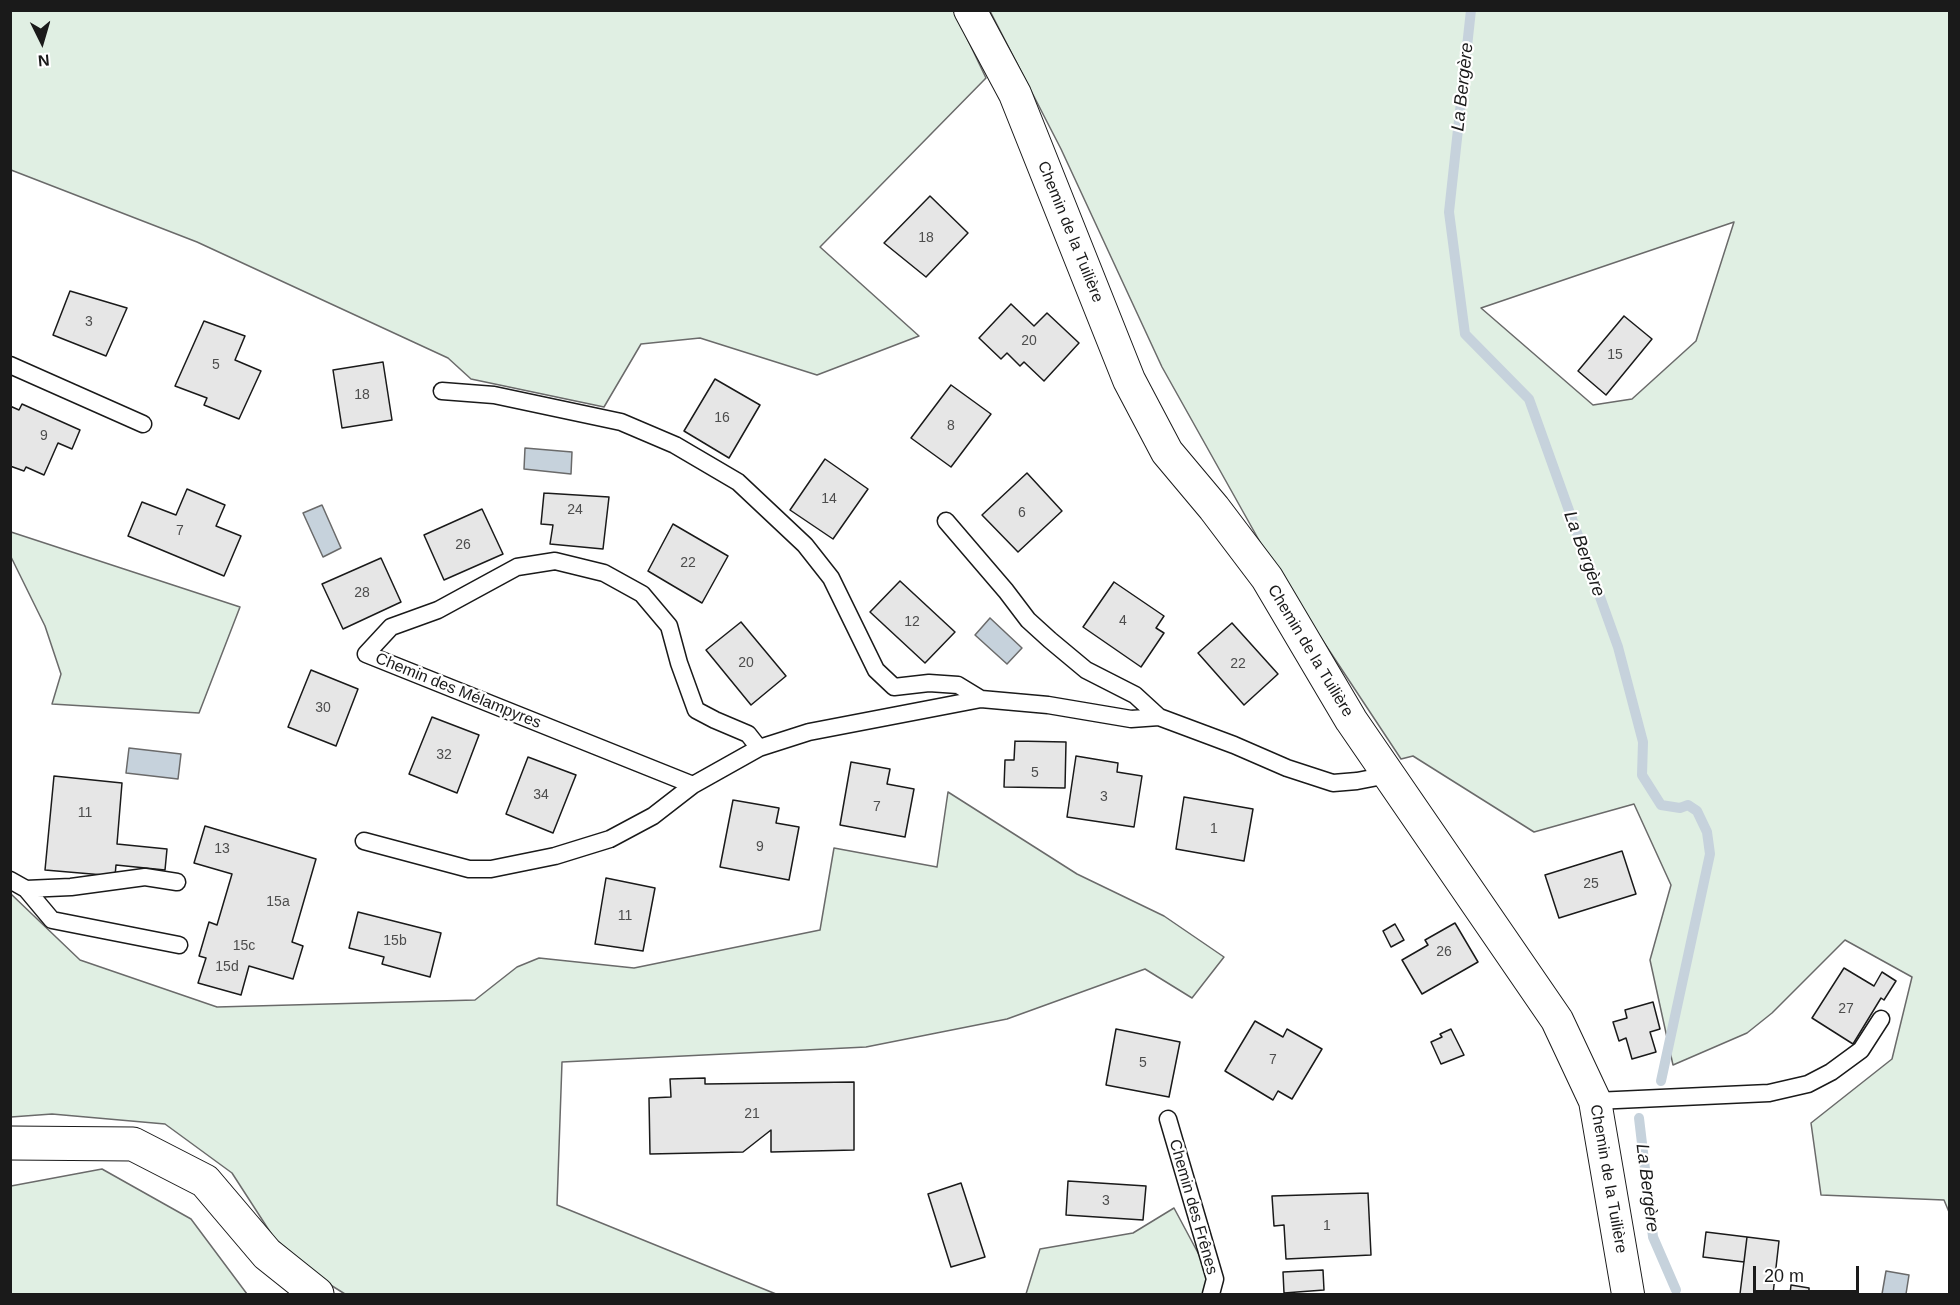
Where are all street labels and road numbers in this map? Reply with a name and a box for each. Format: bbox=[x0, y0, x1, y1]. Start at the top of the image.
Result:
street label: Chemin de la Tuilière bbox=[1033, 159, 1107, 305]
street label: Chemin de la Tuilière bbox=[1263, 582, 1357, 720]
street label: Chemin des Mélampyres bbox=[372, 649, 544, 733]
street label: Chemin de la Tuilière bbox=[1585, 1103, 1631, 1255]
street label: Chemin des Frênes bbox=[1165, 1137, 1221, 1277]

